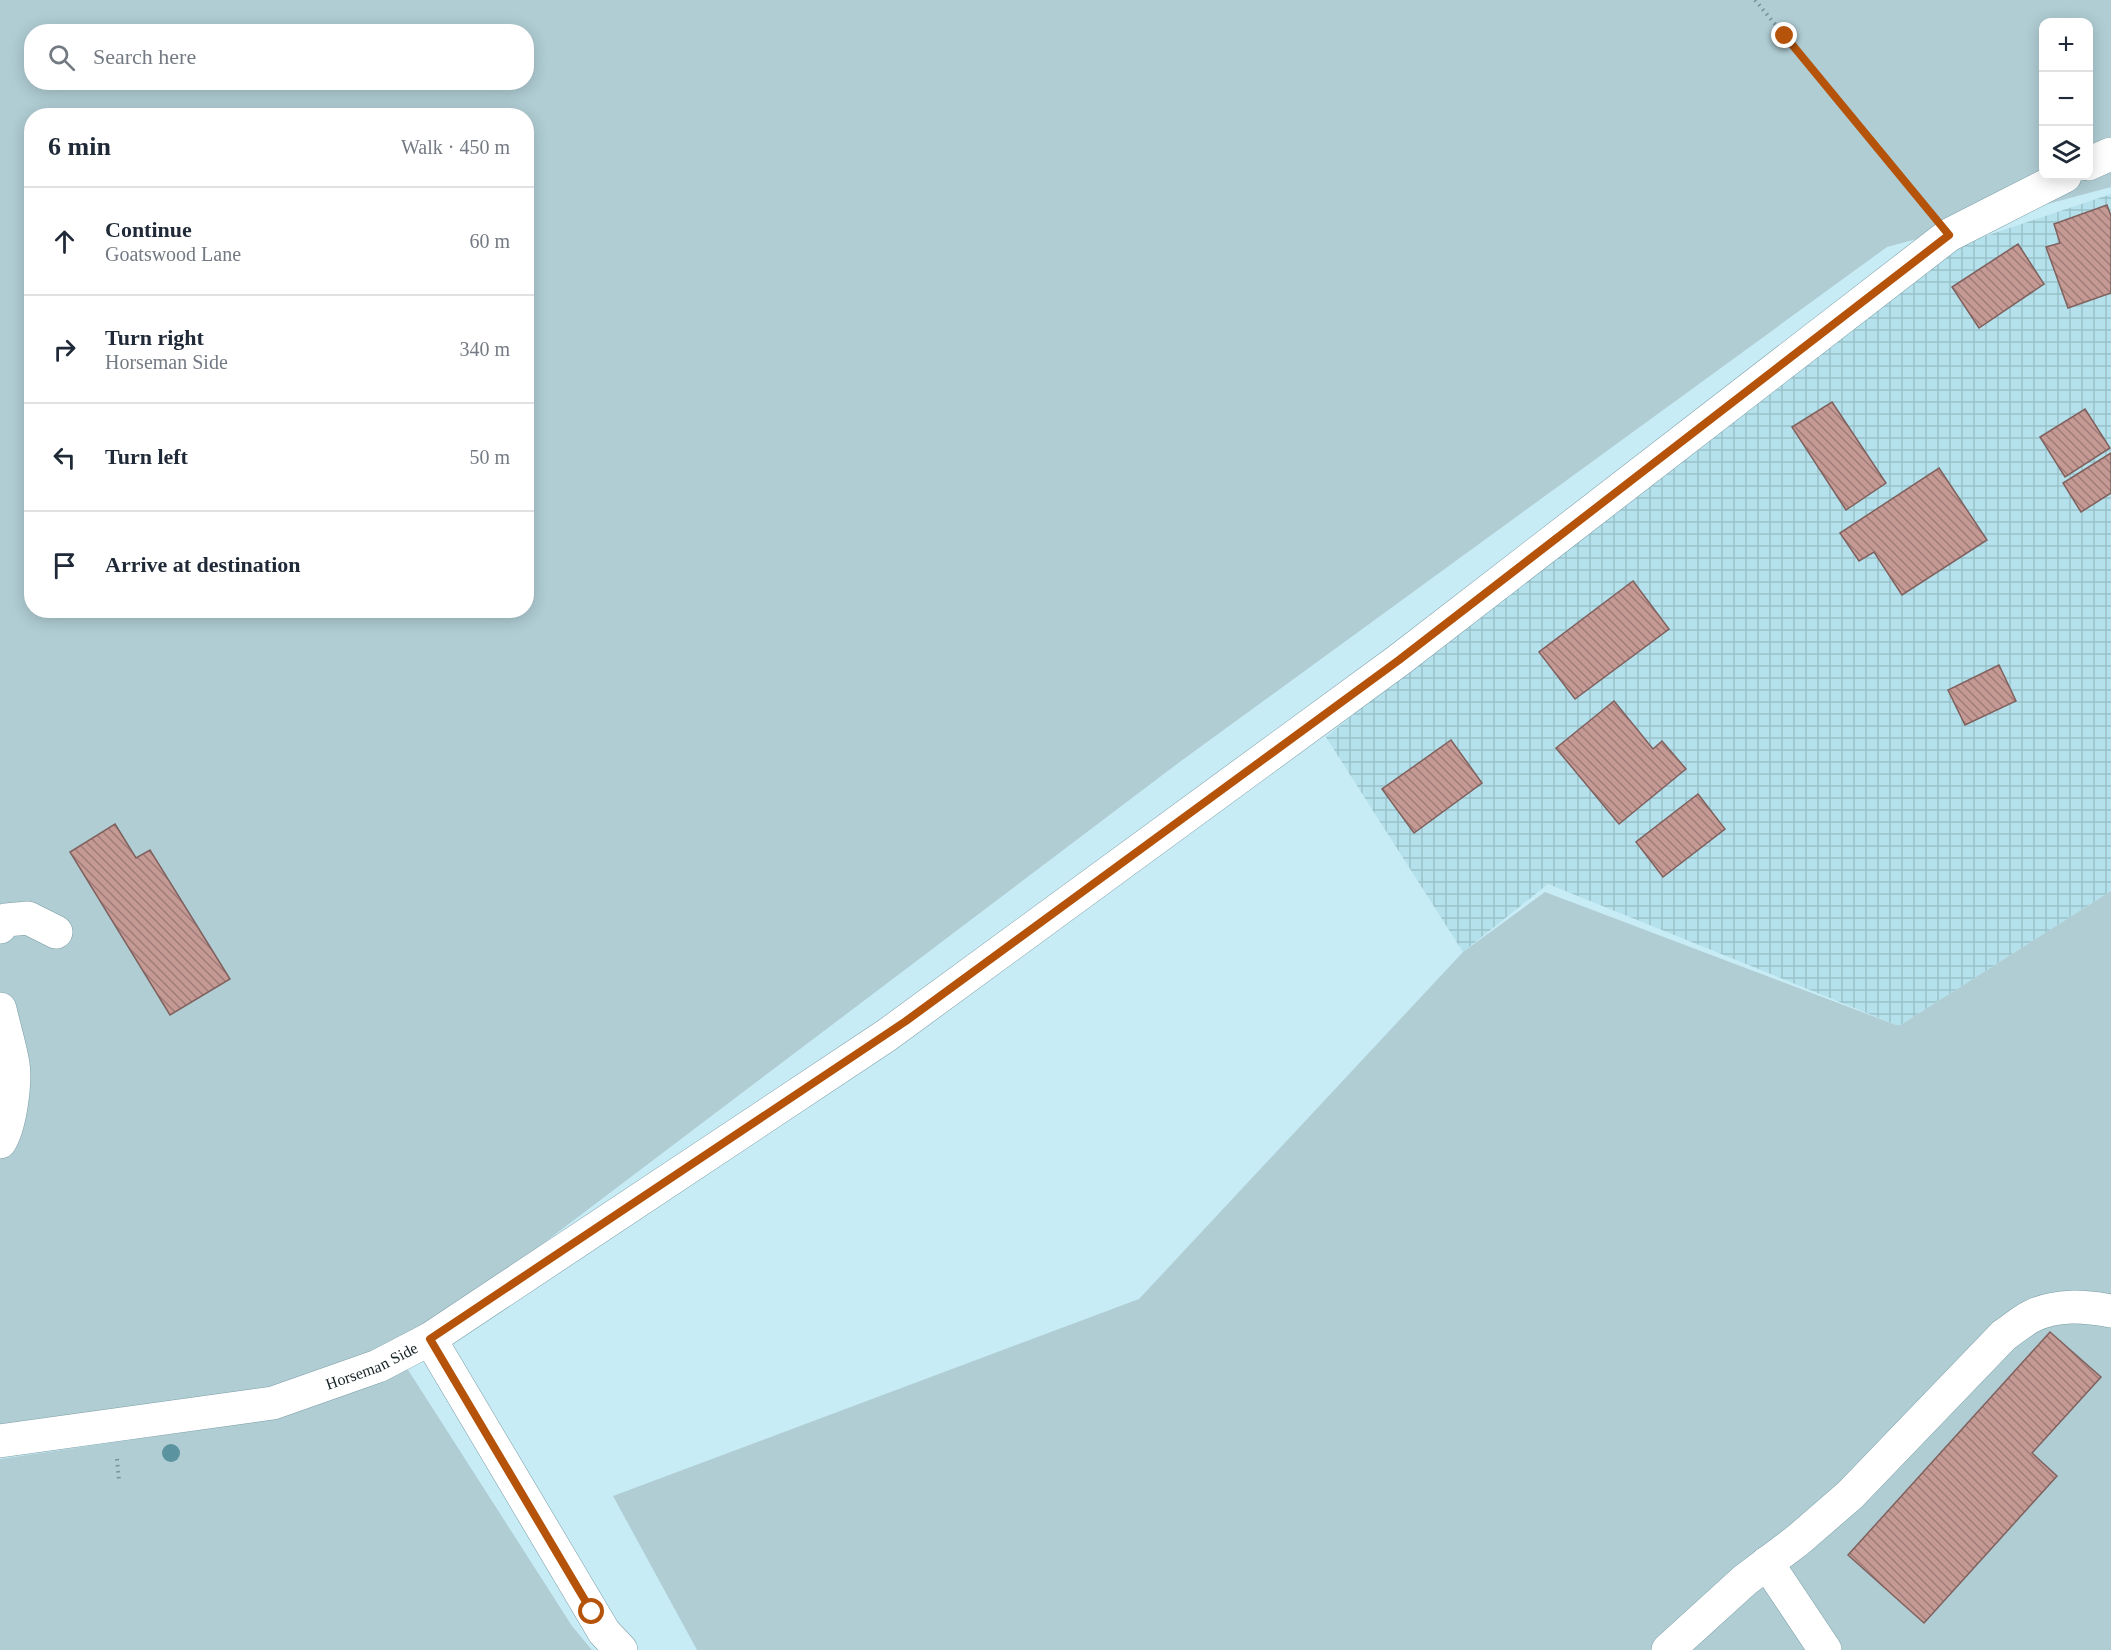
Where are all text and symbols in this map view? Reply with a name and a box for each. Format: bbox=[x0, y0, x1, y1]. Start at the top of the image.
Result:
map controls bbox=[2039, 18, 2093, 180]
button: + bbox=[2039, 18, 2093, 72]
route end bbox=[1771, 22, 1797, 48]
search box bbox=[24, 24, 534, 90]
icon: search bbox=[45, 41, 78, 74]
text: Search here bbox=[93, 44, 196, 69]
button: − bbox=[2039, 72, 2093, 126]
button: layers bbox=[2039, 126, 2093, 180]
text: 6 min bbox=[48, 132, 111, 161]
text: Walk · 450 m bbox=[401, 136, 510, 158]
text: Continue bbox=[105, 217, 192, 242]
icon: ahead bbox=[48, 225, 81, 258]
text: 60 m bbox=[469, 230, 510, 252]
text: Goatswood Lane bbox=[105, 243, 241, 265]
text: Turn right bbox=[105, 325, 204, 350]
icon: right bbox=[48, 333, 81, 366]
text: 340 m bbox=[459, 338, 510, 360]
text: Horseman Side bbox=[105, 351, 228, 373]
icon: left bbox=[48, 441, 81, 474]
text: Turn left bbox=[105, 444, 188, 469]
text: 50 m bbox=[469, 446, 510, 468]
icon: arrive bbox=[48, 549, 81, 582]
text: Arrive at destination bbox=[105, 552, 301, 577]
street label: Horseman Side bbox=[323, 1339, 420, 1392]
route start bbox=[578, 1598, 604, 1624]

